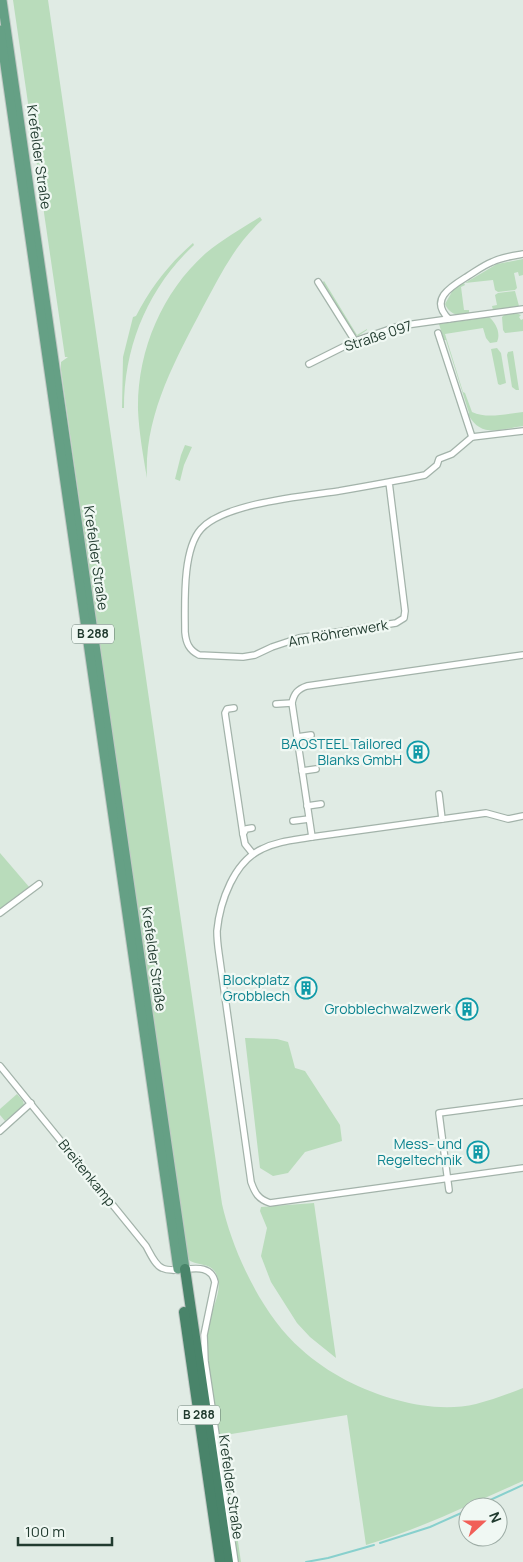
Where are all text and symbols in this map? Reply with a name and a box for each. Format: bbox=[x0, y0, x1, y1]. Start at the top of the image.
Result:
street label: Krefelder Straße bbox=[23, 104, 56, 210]
street label: Straße 097 bbox=[342, 316, 414, 355]
street label: Krefelder Straße bbox=[80, 505, 113, 611]
street label: Am Röhrenwerk bbox=[287, 614, 390, 651]
road number: B 288 bbox=[72, 624, 114, 644]
place label: BAOSTEEL Tailored Blanks GmbH bbox=[281, 734, 402, 769]
building icon: BAOSTEEL Tailored Blanks GmbH bbox=[406, 740, 430, 764]
street label: Krefelder Straße bbox=[138, 906, 171, 1012]
place label: Blockplatz Grobblech bbox=[223, 970, 290, 1005]
building icon: Blockplatz Grobblech bbox=[294, 976, 318, 1000]
building icon: Grobblechwalzwerk bbox=[455, 997, 479, 1021]
place label: Grobblechwalzwerk bbox=[324, 999, 452, 1018]
place label: Mess- und Regeltechnik bbox=[377, 1134, 463, 1169]
street label: Breitenkamp bbox=[54, 1135, 120, 1210]
building icon: Mess- und Regeltechnik bbox=[466, 1140, 490, 1164]
road number: B 288 bbox=[178, 1406, 220, 1424]
street label: Krefelder Straße bbox=[215, 1434, 248, 1540]
north arrow bbox=[458, 1497, 508, 1547]
text: N bbox=[485, 1509, 506, 1525]
scale bar bbox=[18, 1514, 111, 1546]
text: 100 m bbox=[25, 1521, 65, 1542]

